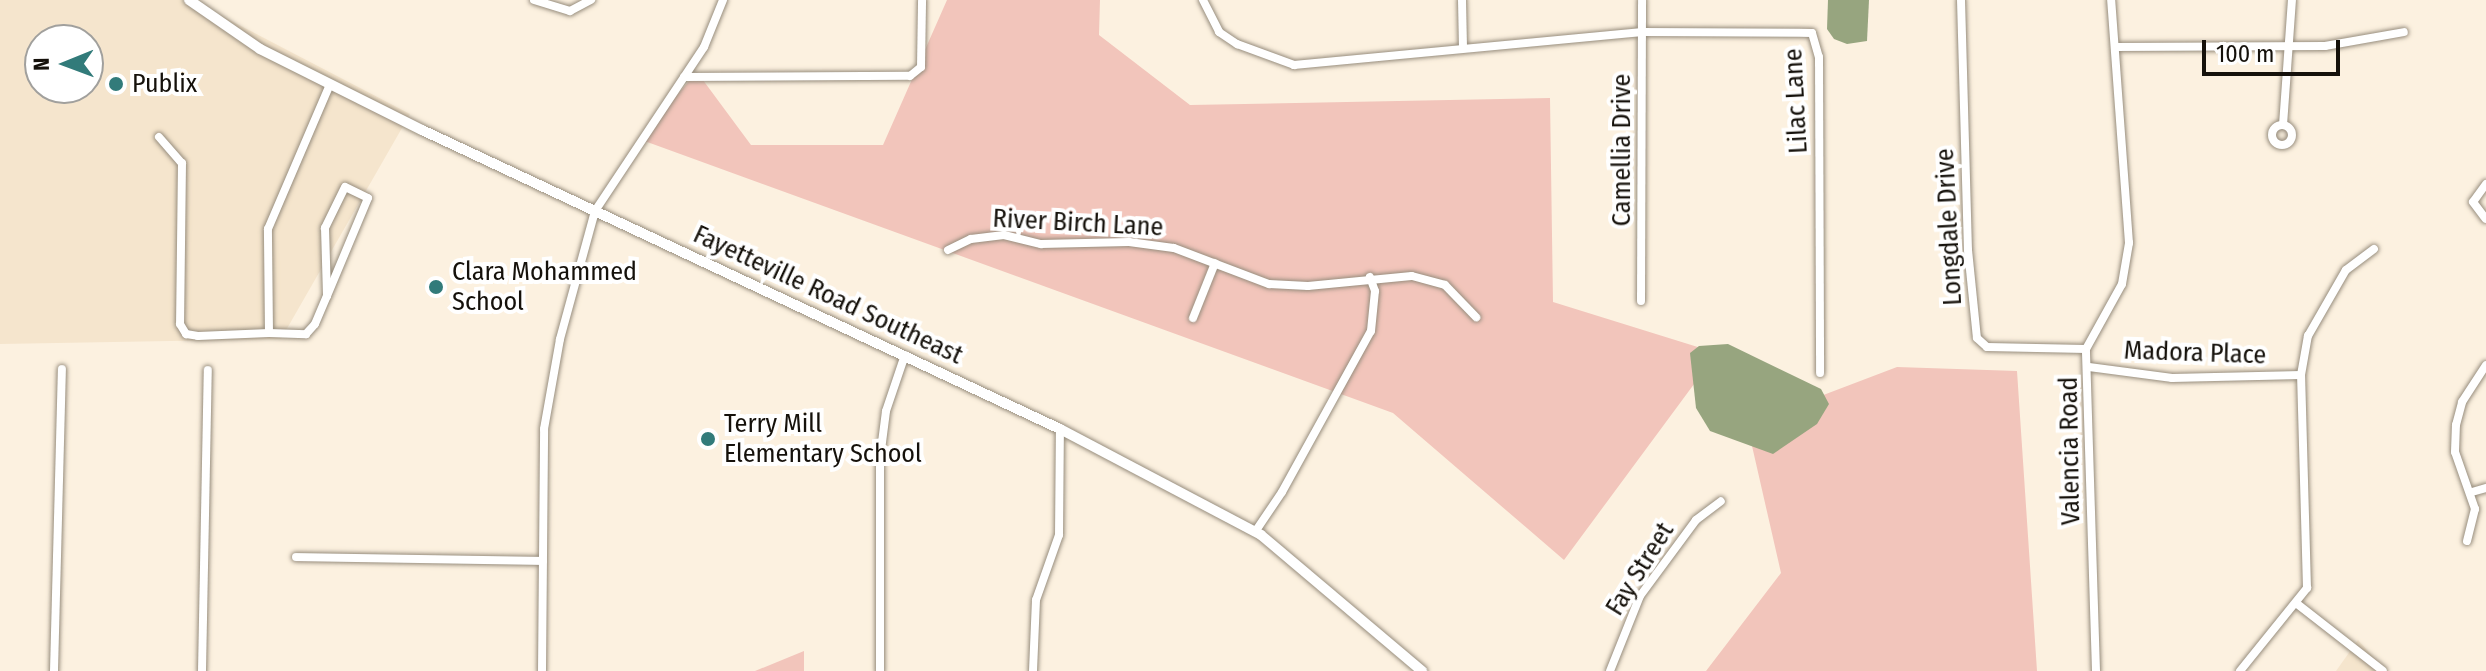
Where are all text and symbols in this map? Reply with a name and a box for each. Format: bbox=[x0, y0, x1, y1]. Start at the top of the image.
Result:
north arrow bbox=[24, 24, 104, 104]
scale bar bbox=[2206, 24, 2344, 74]
text: 100 m bbox=[2216, 40, 2274, 68]
street label: Lilac Lane bbox=[1778, 48, 1814, 154]
text: N bbox=[28, 58, 55, 71]
place label: Publix bbox=[132, 68, 197, 100]
street label: Camellia Drive bbox=[1606, 74, 1638, 226]
marker: Publix bbox=[107, 75, 125, 93]
street label: Longdale Drive bbox=[1929, 148, 1969, 306]
street label: River Birch Lane bbox=[992, 203, 1164, 243]
street label: Fayetteville Road Southeast bbox=[688, 219, 968, 371]
place label: Clara Mohammed School bbox=[452, 256, 637, 318]
marker: Clara Mohammed School bbox=[427, 278, 445, 296]
street label: Madora Place bbox=[2123, 335, 2267, 371]
street label: Valencia Road bbox=[2053, 377, 2087, 525]
place label: Terry Mill Elementary School bbox=[724, 408, 922, 470]
marker: Terry Mill Elementary School bbox=[699, 430, 717, 448]
street label: Fay Street bbox=[1599, 517, 1681, 621]

